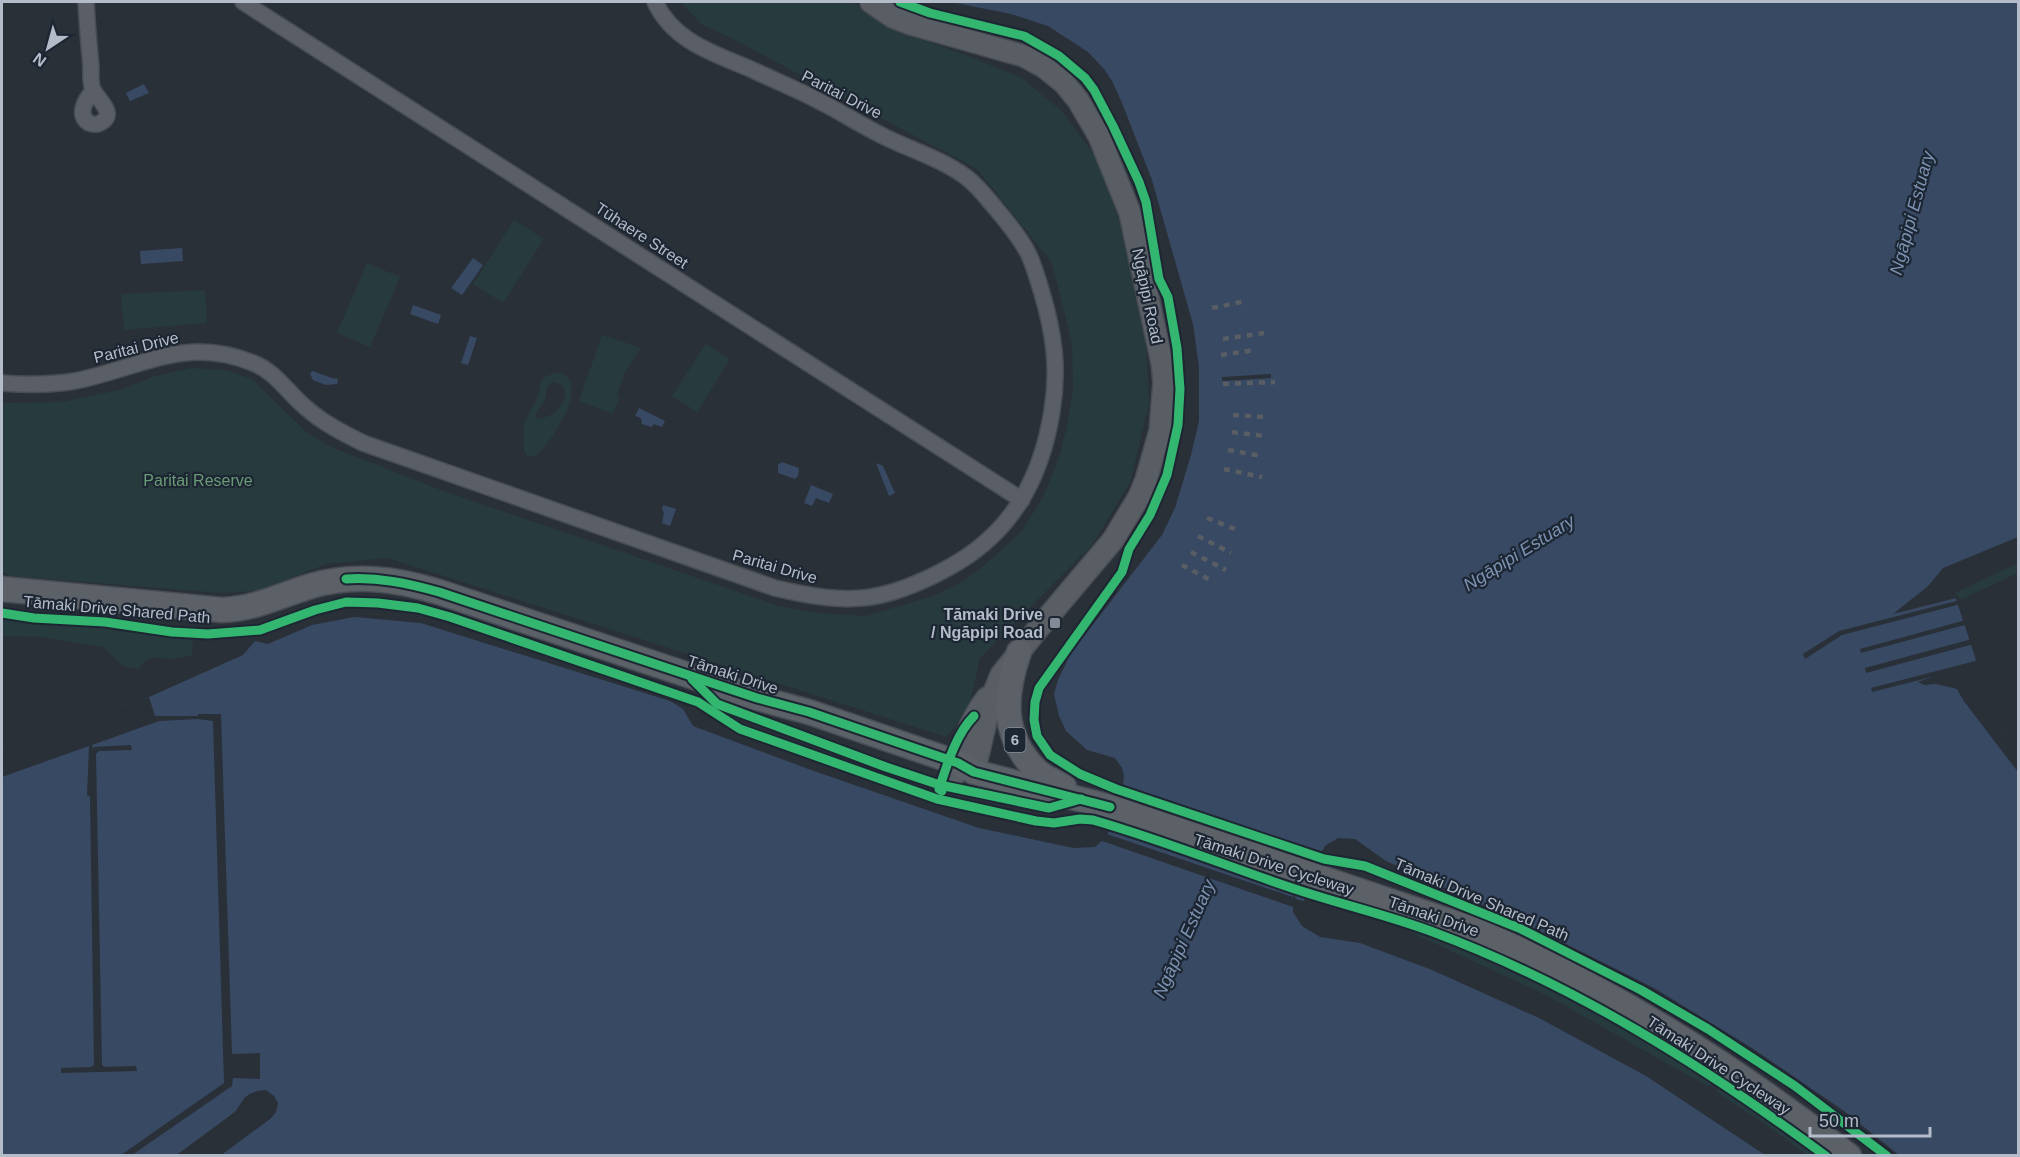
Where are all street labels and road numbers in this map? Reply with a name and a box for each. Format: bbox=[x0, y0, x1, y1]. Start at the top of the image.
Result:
street label: Paritai Drive bbox=[799, 67, 885, 122]
street label: Tūhaere Street bbox=[592, 199, 692, 272]
street label: Ngāpipi Road bbox=[1129, 247, 1166, 345]
street label: Paritai Drive bbox=[92, 329, 181, 366]
street label: Paritai Drive bbox=[731, 546, 819, 587]
street label: Tāmaki Drive Shared Path bbox=[23, 593, 211, 626]
street label: Tāmaki Drive bbox=[685, 652, 780, 697]
road number: 6 bbox=[1004, 728, 1026, 752]
street label: Tāmaki Drive Cycleway bbox=[1192, 831, 1356, 898]
street label: Tāmaki Drive Shared Path bbox=[1392, 854, 1572, 944]
street label: Tāmaki Drive bbox=[1386, 892, 1482, 940]
street label: Tāmaki Drive Cycleway bbox=[1644, 1013, 1793, 1118]

